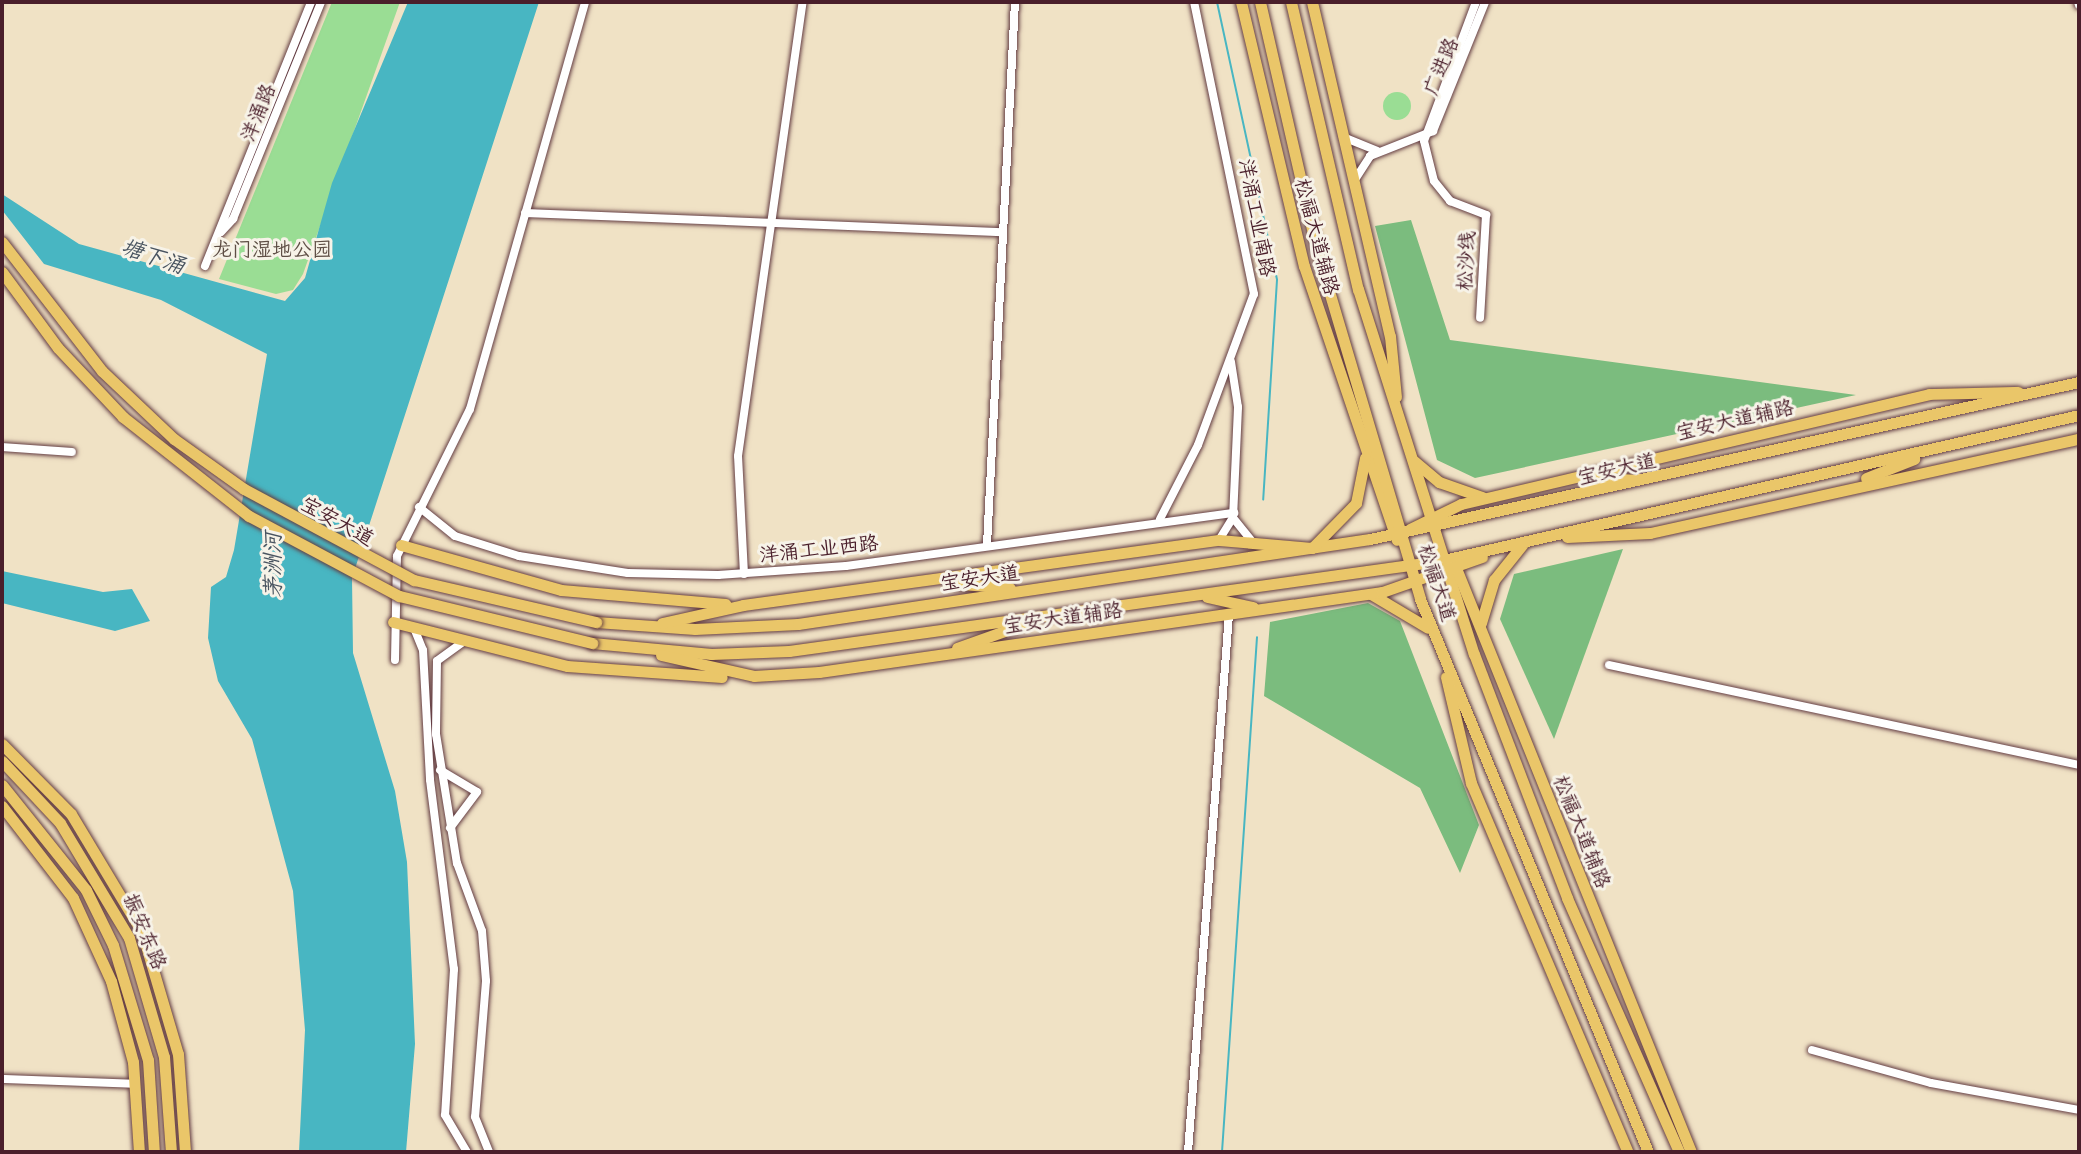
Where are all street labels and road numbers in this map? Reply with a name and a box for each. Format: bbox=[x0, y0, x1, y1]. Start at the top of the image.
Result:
street label: 广进路 bbox=[1420, 35, 1464, 99]
street label: 洋涌路 bbox=[237, 81, 281, 145]
street label: 洋涌工业南路 bbox=[1233, 157, 1279, 279]
street label: 松福大道辅路 bbox=[1289, 176, 1343, 298]
street label: 松沙线 bbox=[1453, 230, 1481, 292]
street label: 宝安大道辅路 bbox=[1674, 396, 1796, 446]
street label: 宝安大道 bbox=[1575, 449, 1659, 491]
street label: 宝安大道 bbox=[296, 492, 378, 552]
street label: 洋涌工业西路 bbox=[758, 532, 880, 568]
street label: 松福大道 bbox=[1412, 541, 1460, 625]
street label: 宝安大道 bbox=[939, 562, 1021, 596]
street label: 宝安大道辅路 bbox=[1002, 599, 1124, 639]
street label: 松福大道辅路 bbox=[1547, 772, 1615, 892]
street label: 振安东路 bbox=[117, 890, 171, 974]

